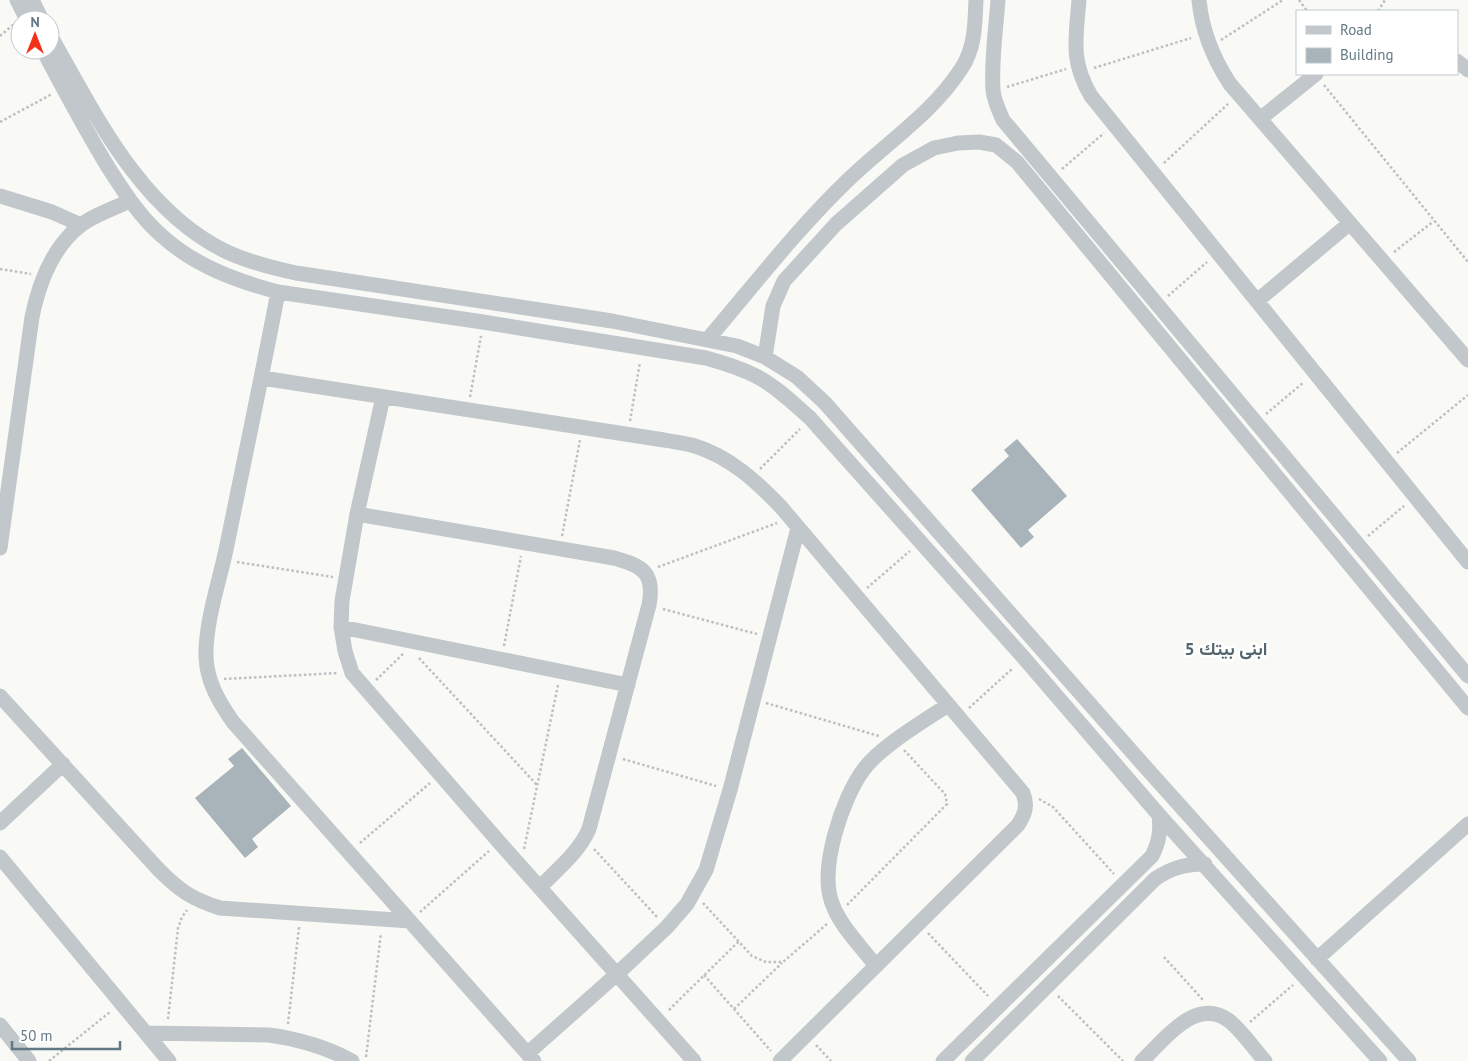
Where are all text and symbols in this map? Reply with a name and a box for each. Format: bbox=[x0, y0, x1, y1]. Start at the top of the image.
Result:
north arrow bbox=[10, 10, 60, 60]
legend bbox=[1296, 10, 1458, 75]
text: N bbox=[30, 13, 40, 31]
text: Road bbox=[1340, 20, 1372, 39]
text: Building bbox=[1340, 45, 1394, 64]
district label: ابنى بيتك 5 bbox=[1185, 637, 1267, 660]
scale bar bbox=[12, 1018, 120, 1050]
text: 50 m bbox=[20, 1026, 53, 1045]

